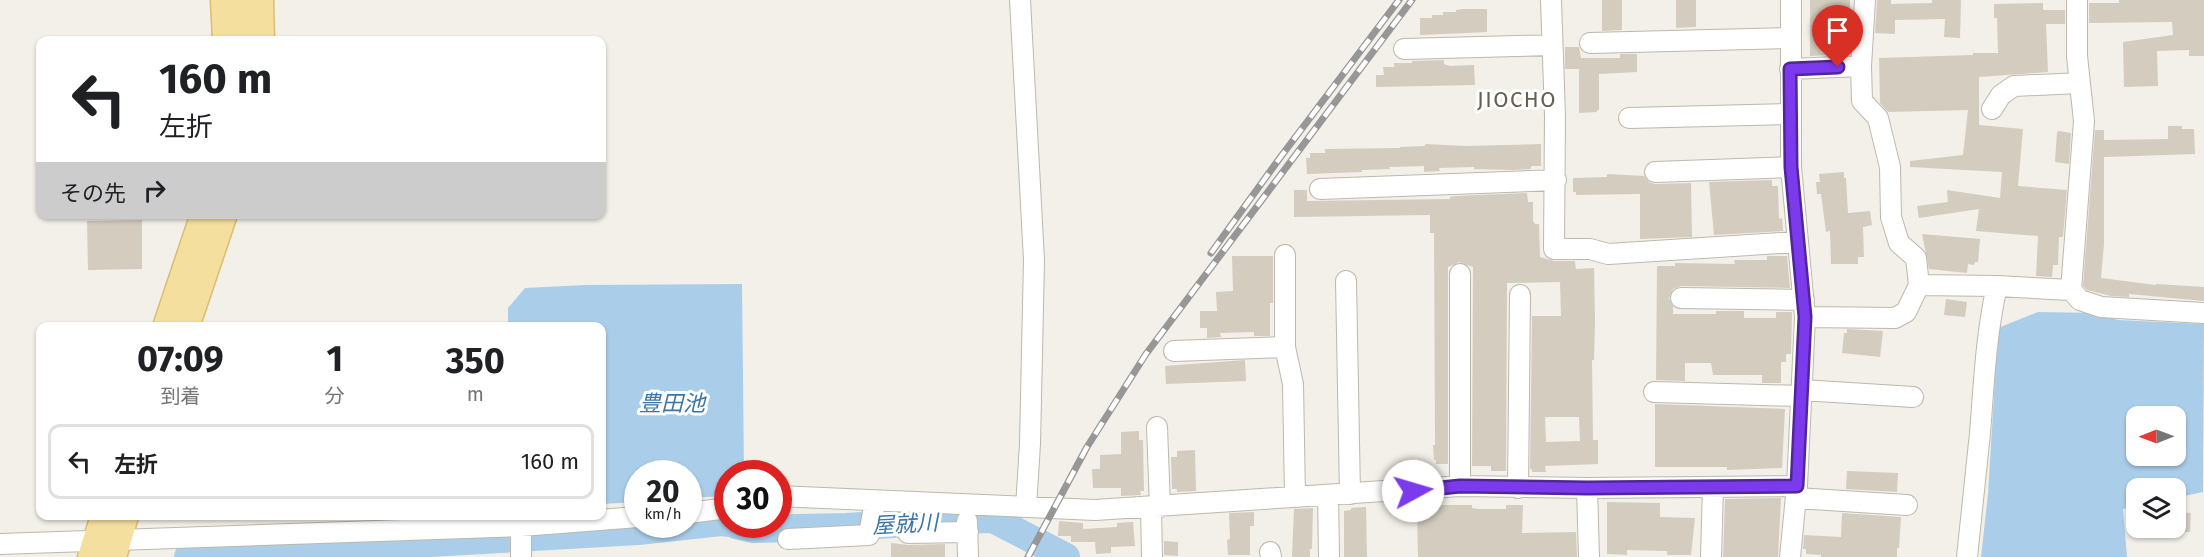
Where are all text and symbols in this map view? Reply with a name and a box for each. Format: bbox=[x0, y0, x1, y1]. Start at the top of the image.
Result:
pin bbox=[1812, 5, 1863, 67]
icon: arrive bbox=[1821, 14, 1854, 47]
text: 160 m bbox=[159, 54, 272, 104]
icon: left bbox=[60, 60, 138, 138]
district label: JIOCHO bbox=[1477, 86, 1557, 113]
text: 左折 bbox=[159, 111, 213, 143]
icon: right bbox=[138, 174, 171, 207]
text: その先 bbox=[60, 180, 126, 207]
text: 07:09 bbox=[137, 337, 224, 381]
text: 1 bbox=[326, 337, 343, 381]
text: 350 bbox=[446, 339, 505, 383]
text: m bbox=[467, 382, 484, 406]
text: 到着 bbox=[160, 384, 200, 408]
text: 分 bbox=[325, 384, 345, 408]
water label: 豊田池 bbox=[639, 390, 707, 417]
north arrow bbox=[2126, 406, 2186, 466]
map controls bbox=[2126, 406, 2186, 538]
icon: left bbox=[63, 445, 96, 478]
text: 160 m bbox=[521, 448, 579, 475]
text: 左折 bbox=[114, 451, 158, 478]
position arrow bbox=[1381, 459, 1445, 523]
speed limit sign: 30 bbox=[714, 460, 792, 538]
text: 20 bbox=[646, 474, 680, 510]
button: layers bbox=[2126, 478, 2186, 538]
text: km/h bbox=[644, 505, 682, 523]
water label: 屋就川 bbox=[871, 509, 941, 539]

